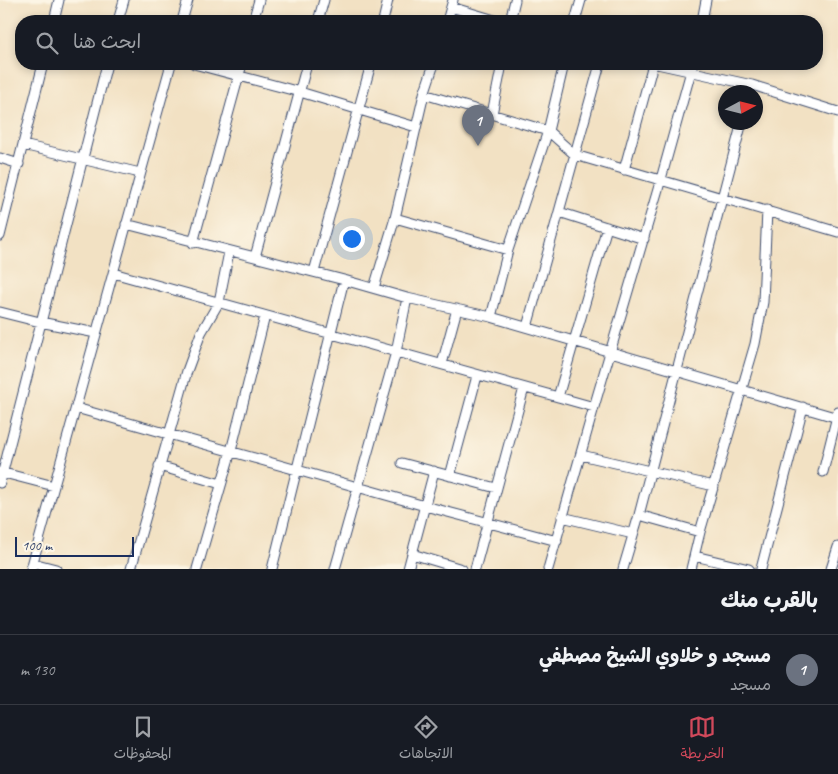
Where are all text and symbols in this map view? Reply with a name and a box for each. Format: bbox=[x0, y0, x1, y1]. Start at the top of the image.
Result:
search box bbox=[15, 15, 823, 70]
icon: search bbox=[33, 29, 61, 57]
text: ابحث هنا bbox=[73, 30, 141, 54]
north arrow bbox=[718, 85, 763, 130]
pin: 1 bbox=[462, 105, 494, 146]
your location bbox=[339, 226, 365, 252]
scale bar bbox=[15, 534, 134, 557]
text: 100 m bbox=[22, 537, 52, 554]
text: بالقرب منك bbox=[721, 587, 818, 613]
text: مسجد و خلاوي الشيخ مصطفي bbox=[539, 644, 771, 668]
text: 130 m bbox=[20, 660, 54, 680]
text: 1 bbox=[798, 660, 806, 680]
text: مسجد bbox=[730, 675, 771, 695]
tab: المحفوظات bbox=[114, 713, 171, 766]
tab: الاتجاهات bbox=[399, 713, 453, 766]
tab: الخريطة bbox=[681, 713, 724, 766]

